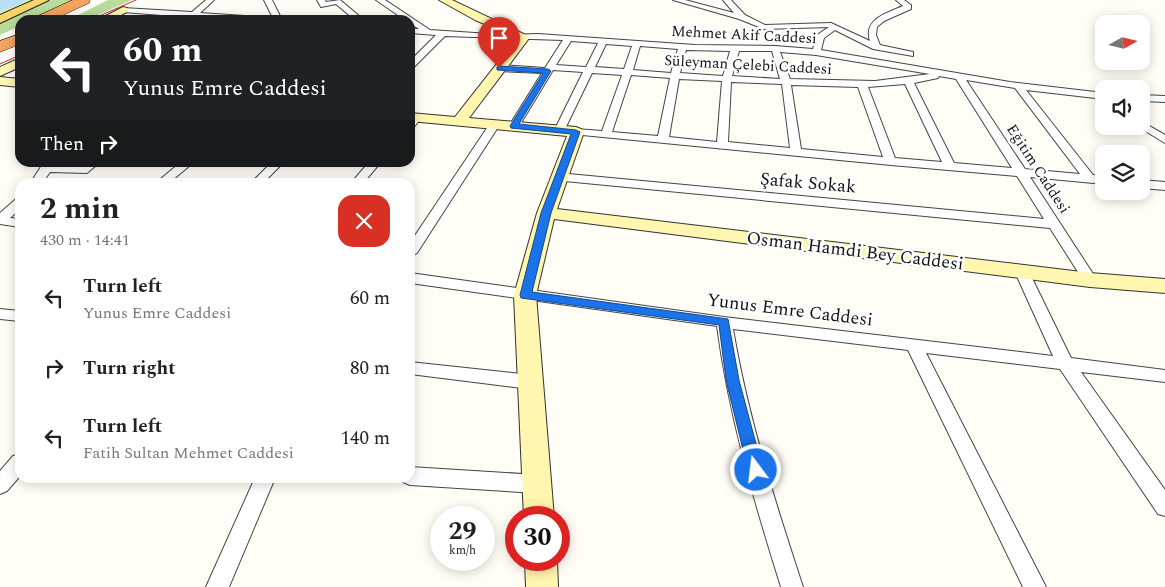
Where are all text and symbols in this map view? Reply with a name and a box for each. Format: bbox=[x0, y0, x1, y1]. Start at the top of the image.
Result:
north arrow bbox=[1095, 15, 1150, 70]
map controls bbox=[1095, 15, 1150, 200]
pin bbox=[478, 17, 520, 68]
street label: Mehmet Akif Caddesi bbox=[671, 20, 817, 50]
text: 60 m bbox=[123, 24, 203, 77]
icon: arrive bbox=[485, 24, 513, 52]
icon: left bbox=[40, 35, 105, 100]
street label: Süleyman Çelebi Caddesi bbox=[664, 49, 832, 81]
text: Yunus Emre Caddesi bbox=[123, 72, 327, 105]
button: sound bbox=[1095, 80, 1150, 135]
street label: Eğitim Caddesi bbox=[1000, 120, 1076, 218]
text: Then bbox=[40, 130, 84, 159]
icon: right bbox=[94, 130, 122, 158]
button: layers bbox=[1095, 145, 1150, 200]
street label: Şafak Sokak bbox=[759, 165, 857, 201]
text: 2 min bbox=[40, 186, 120, 232]
button: close bbox=[338, 195, 390, 247]
street label: Osman Hamdi Bey Caddesi bbox=[745, 224, 965, 278]
text: 430 m · 14:41 bbox=[40, 228, 130, 252]
text: Turn left bbox=[83, 272, 162, 301]
icon: left bbox=[40, 284, 68, 312]
text: 60 m bbox=[350, 284, 390, 313]
street label: Yunus Emre Caddesi bbox=[706, 286, 874, 334]
text: Yunus Emre Caddesi bbox=[83, 301, 231, 325]
icon: right bbox=[40, 354, 68, 382]
text: Turn right bbox=[83, 354, 176, 383]
text: 80 m bbox=[350, 354, 390, 383]
text: Turn left bbox=[83, 412, 162, 441]
icon: left bbox=[40, 424, 68, 452]
text: 140 m bbox=[340, 424, 390, 453]
text: Fatih Sultan Mehmet Caddesi bbox=[83, 441, 294, 465]
position arrow bbox=[729, 443, 781, 495]
speed limit sign: 30 bbox=[505, 506, 570, 571]
text: 29 bbox=[448, 513, 477, 551]
text: km/h bbox=[449, 541, 476, 560]

